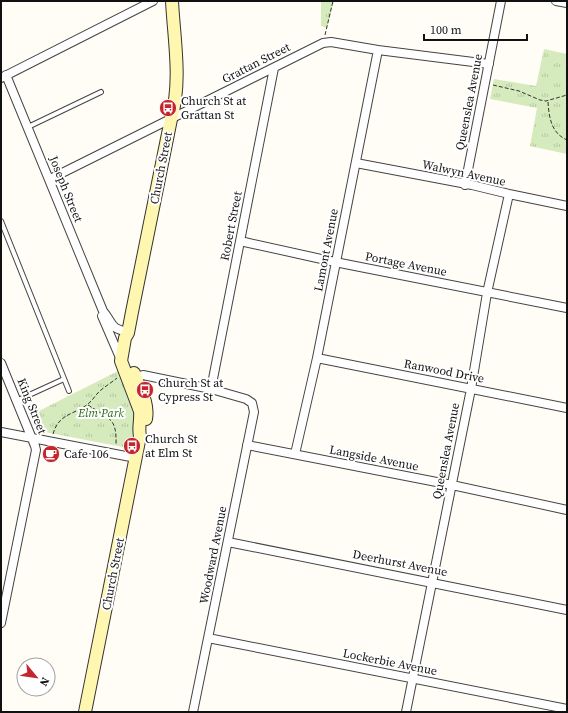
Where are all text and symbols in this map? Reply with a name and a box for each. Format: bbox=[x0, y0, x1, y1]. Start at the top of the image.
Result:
scale bar bbox=[424, 16, 527, 42]
text: 100 m bbox=[430, 22, 462, 38]
street label: Grattan Street bbox=[219, 39, 293, 87]
street label: Queenslea Avenue bbox=[452, 52, 486, 152]
place label: Church St at Grattan St bbox=[181, 93, 246, 123]
bus stop icon: Church St at Grattan St bbox=[158, 98, 178, 118]
street label: Church Street bbox=[146, 130, 176, 206]
street label: Joseph Street bbox=[45, 153, 87, 225]
street label: Walwyn Avenue bbox=[421, 156, 507, 190]
street label: Robert Street bbox=[216, 190, 246, 262]
street label: Lamont Avenue bbox=[310, 207, 342, 293]
street label: Portage Avenue bbox=[364, 248, 448, 280]
street label: Ranwood Drive bbox=[403, 355, 485, 387]
place label: Church St at Cypress St bbox=[158, 375, 223, 405]
street label: King Street bbox=[14, 376, 50, 436]
bus stop icon: Church St at Cypress St bbox=[135, 380, 155, 400]
street label: Queenslea Avenue bbox=[429, 401, 463, 501]
park label: Elm Park bbox=[77, 405, 124, 421]
place label: Church St at Elm St bbox=[145, 431, 197, 461]
bus stop icon: Church St at Elm St bbox=[122, 436, 142, 456]
street label: Langside Avenue bbox=[328, 442, 420, 474]
cafe icon: Cafe 106 bbox=[41, 444, 61, 464]
place label: Cafe 106 bbox=[64, 446, 109, 462]
street label: Woodward Avenue bbox=[196, 505, 230, 605]
street label: Church Street bbox=[98, 536, 128, 612]
street label: Deerhurst Avenue bbox=[351, 546, 449, 580]
street label: Lockerbie Avenue bbox=[342, 645, 438, 679]
north arrow bbox=[16, 657, 56, 697]
text: N bbox=[36, 674, 53, 689]

